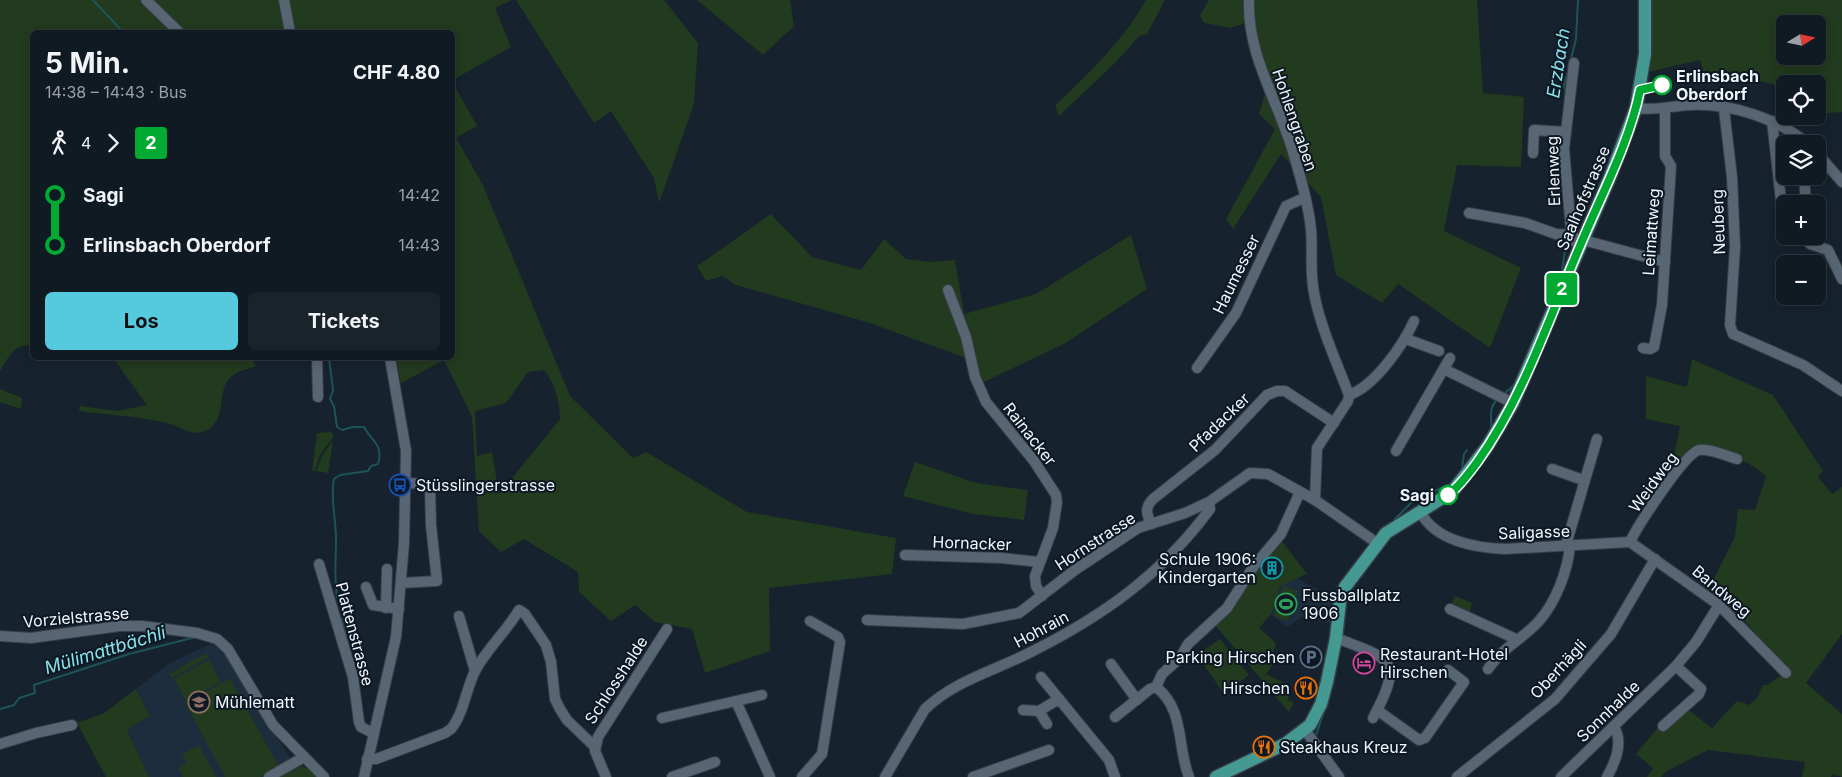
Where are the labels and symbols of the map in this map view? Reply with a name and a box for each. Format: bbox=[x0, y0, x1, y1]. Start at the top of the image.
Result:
north arrow bbox=[1776, 15, 1826, 65]
water label: Erzbach bbox=[1542, 27, 1574, 99]
street label: Hohlengraben bbox=[1268, 66, 1322, 174]
place label: Erlinsbach Oberdorf bbox=[1676, 66, 1759, 104]
marker: Erlinsbach Oberdorf bbox=[1652, 75, 1672, 95]
street label: Erlenweg bbox=[1542, 135, 1564, 207]
street label: Saalhofstrasse bbox=[1552, 143, 1614, 253]
street label: Leimattweg bbox=[1638, 188, 1664, 276]
street label: Neuberg bbox=[1707, 189, 1729, 255]
street label: Haumesser bbox=[1208, 231, 1264, 317]
line badge: 2 bbox=[1546, 273, 1578, 305]
street label: Pfadacker bbox=[1185, 388, 1253, 456]
street label: Rainacker bbox=[999, 399, 1061, 469]
street label: Weidweg bbox=[1624, 448, 1682, 516]
bus stop icon: Stüsslingerstrasse bbox=[388, 473, 412, 497]
place label: Stüsslingerstrasse bbox=[416, 475, 555, 495]
place label: Sagi bbox=[1400, 485, 1434, 505]
marker: Sagi bbox=[1438, 485, 1458, 505]
street label: Hornstrasse bbox=[1051, 508, 1139, 574]
street label: Saligasse bbox=[1498, 521, 1570, 543]
street label: Hornacker bbox=[932, 532, 1012, 554]
place label: Schule 1906: Kindergarten bbox=[1158, 549, 1256, 587]
building icon: Schule 1906: Kindergarten bbox=[1260, 556, 1284, 580]
street label: Bandweg bbox=[1689, 561, 1755, 621]
street label: Plattenstrasse bbox=[332, 580, 378, 688]
place label: Fussballplatz 1906 bbox=[1302, 585, 1401, 623]
sports icon: Fussballplatz 1906 bbox=[1274, 592, 1298, 616]
street label: Vorzielstrasse bbox=[22, 602, 130, 632]
street label: Hohrain bbox=[1010, 606, 1072, 652]
water label: Mülimattbächli bbox=[42, 621, 169, 678]
street label: Schlosshalde bbox=[580, 632, 652, 728]
street label: Oberhägli bbox=[1526, 635, 1590, 703]
place label: Restaurant-Hotel Hirschen bbox=[1380, 644, 1508, 682]
parking icon: Parking Hirschen bbox=[1299, 645, 1323, 669]
place label: Parking Hirschen bbox=[1165, 647, 1295, 667]
hotel icon: Restaurant-Hotel Hirschen bbox=[1352, 651, 1376, 675]
restaurant icon: Hirschen bbox=[1294, 676, 1318, 700]
street label: Sonnhalde bbox=[1572, 676, 1644, 746]
place label: Hirschen bbox=[1222, 678, 1290, 698]
school or university icon: Mühlematt bbox=[187, 690, 211, 714]
place label: Mühlematt bbox=[215, 692, 295, 712]
restaurant icon: Steakhaus Kreuz bbox=[1252, 735, 1276, 759]
place label: Steakhaus Kreuz bbox=[1280, 737, 1408, 757]

